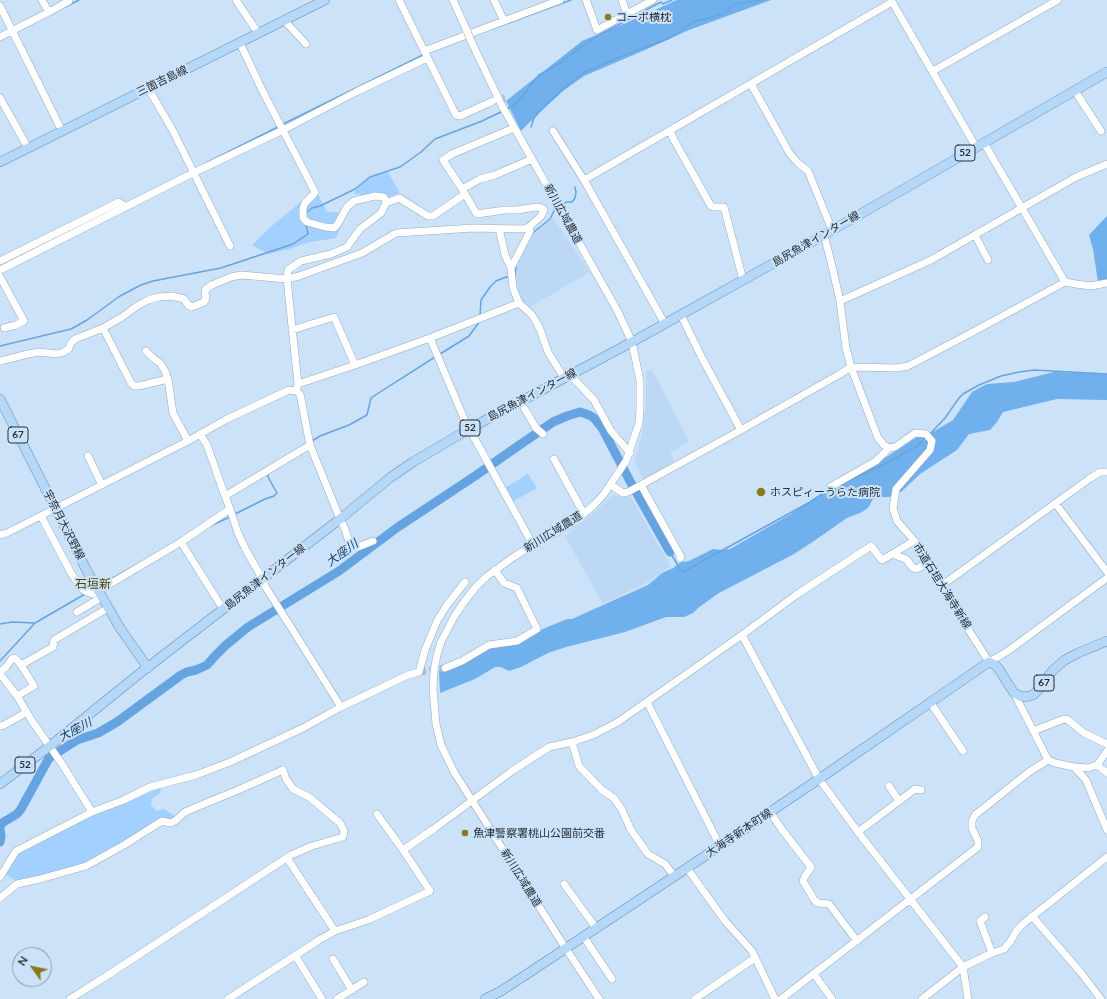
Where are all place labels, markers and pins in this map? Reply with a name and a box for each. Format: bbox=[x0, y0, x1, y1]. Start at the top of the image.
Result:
place label: コーポ横枕 bbox=[616, 10, 671, 24]
marker: コーポ横枕 bbox=[603, 12, 613, 22]
place label: ホスピィーうらた病院 bbox=[770, 485, 880, 499]
marker: ホスピィーうらた病院 bbox=[755, 486, 767, 498]
place label: 魚津警察署桃山公園前交番 bbox=[473, 826, 605, 840]
marker: 魚津警察署桃山公園前交番 bbox=[460, 828, 470, 838]

